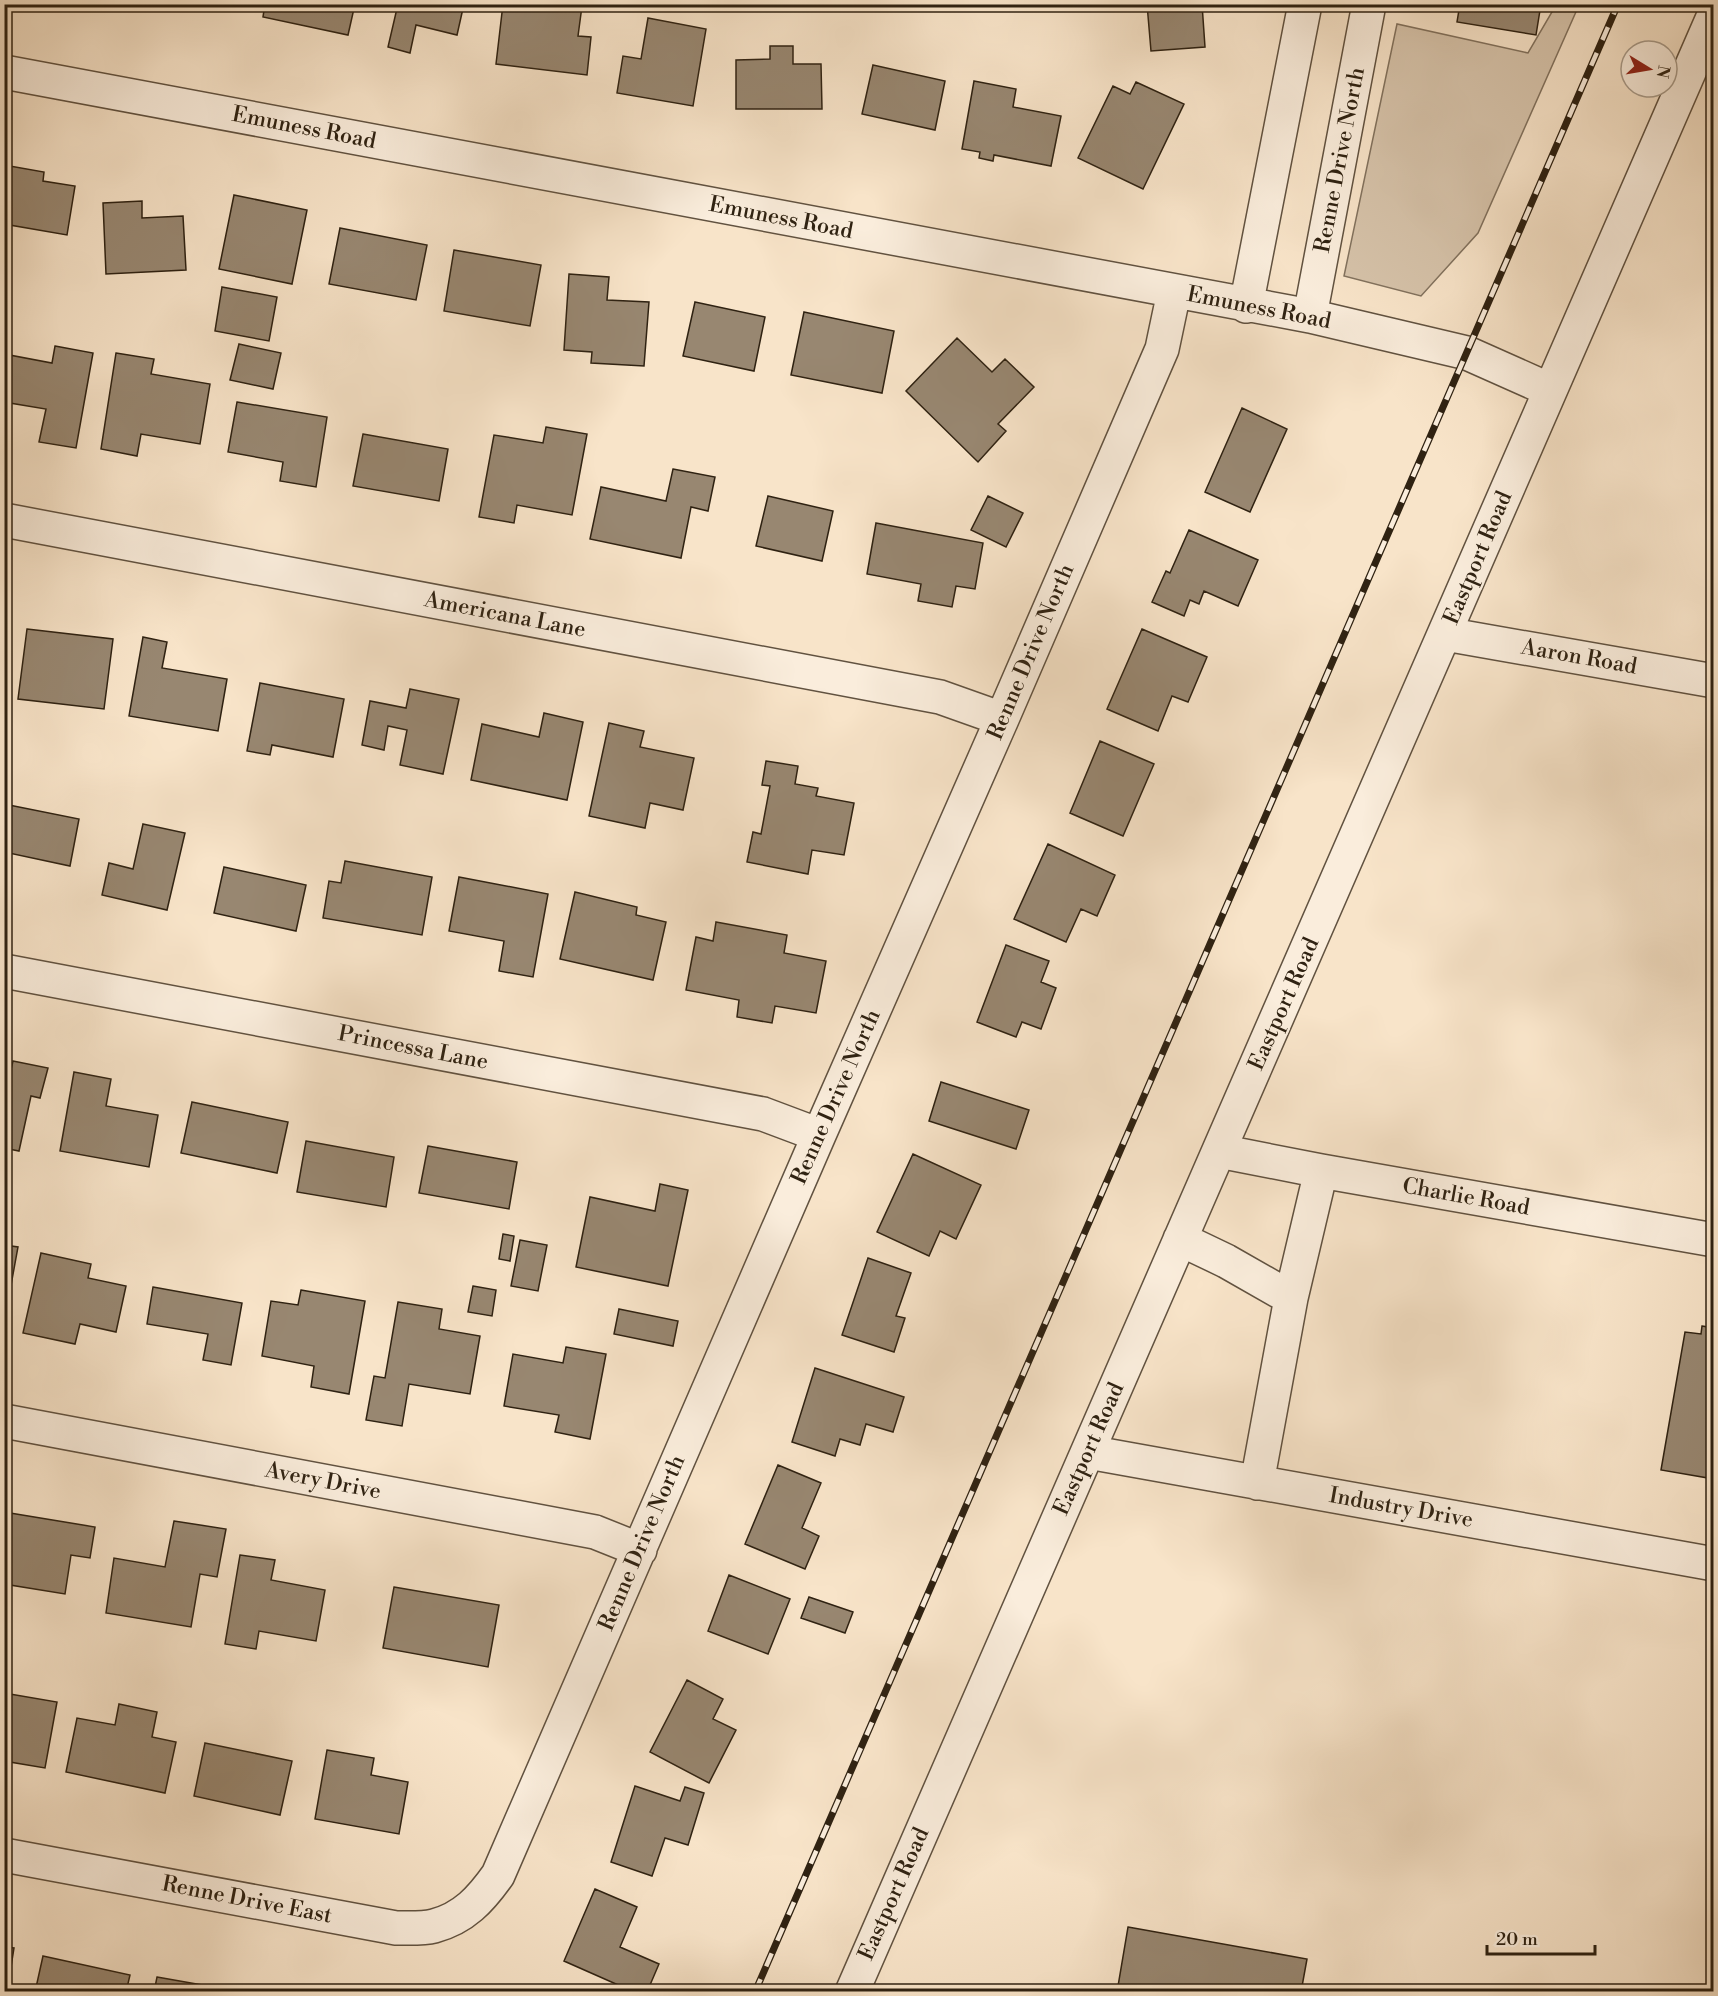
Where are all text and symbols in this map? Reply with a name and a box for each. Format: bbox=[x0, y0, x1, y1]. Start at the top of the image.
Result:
north arrow bbox=[1619, 39, 1679, 99]
text: N bbox=[1652, 64, 1674, 80]
street label: Renne Drive North bbox=[1309, 65, 1371, 255]
street label: Emuness Road bbox=[230, 101, 379, 155]
street label: Emuness Road bbox=[707, 191, 856, 245]
street label: Emuness Road bbox=[1185, 281, 1334, 335]
street label: Eastport Road bbox=[1438, 487, 1518, 629]
street label: Renne Drive North bbox=[982, 560, 1080, 744]
street label: Americana Lane bbox=[421, 586, 588, 644]
street label: Aaron Road bbox=[1518, 633, 1639, 681]
street label: Eastport Road bbox=[1243, 933, 1326, 1075]
street label: Renne Drive North bbox=[785, 1005, 887, 1189]
street label: Princessa Lane bbox=[336, 1020, 490, 1076]
street label: Charlie Road bbox=[1400, 1173, 1532, 1222]
street label: Eastport Road bbox=[1048, 1378, 1131, 1520]
street label: Renne Drive North bbox=[593, 1451, 691, 1635]
street label: Avery Drive bbox=[262, 1456, 383, 1505]
street label: Industry Drive bbox=[1327, 1482, 1475, 1534]
street label: Eastport Road bbox=[853, 1823, 936, 1965]
street label: Renne Drive East bbox=[160, 1870, 334, 1930]
scale bar bbox=[1487, 1918, 1595, 1956]
text: 20 m bbox=[1496, 1928, 1538, 1951]

